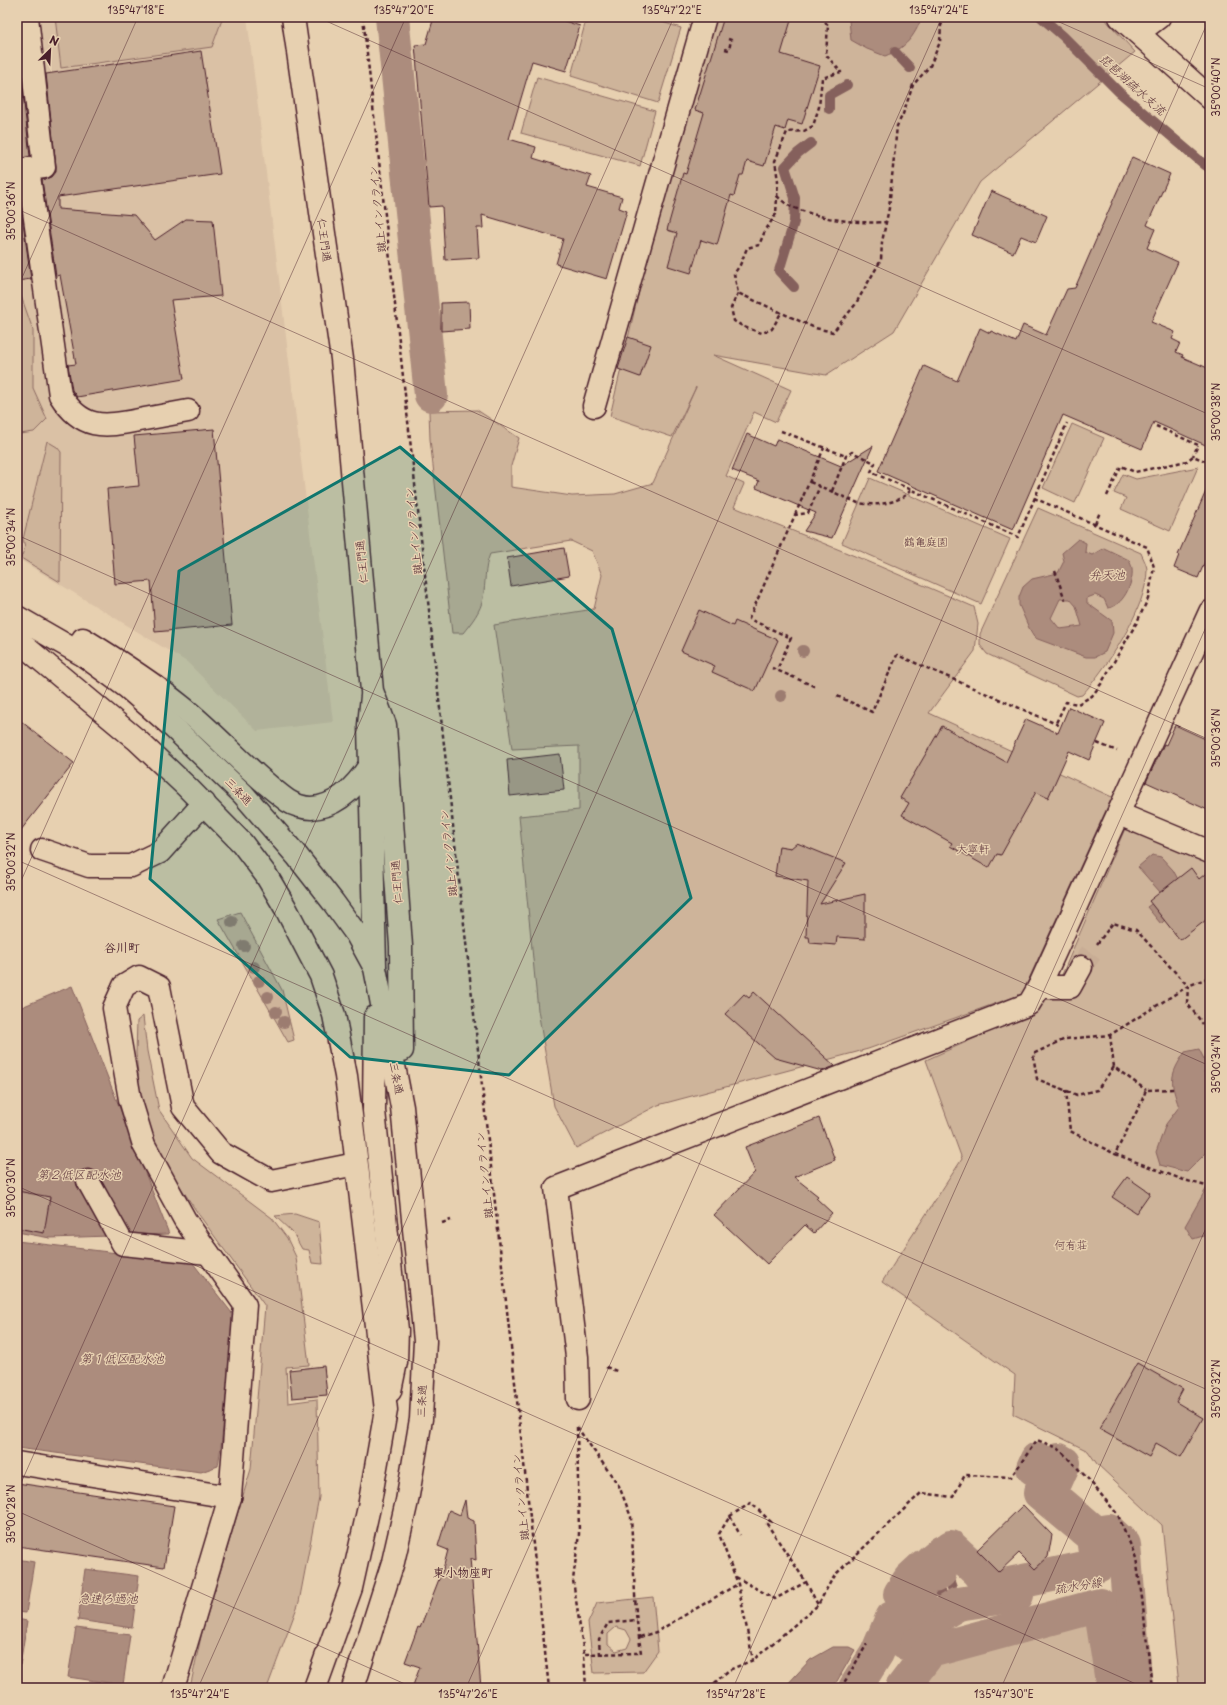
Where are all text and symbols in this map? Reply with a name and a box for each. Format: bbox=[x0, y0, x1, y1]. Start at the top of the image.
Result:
text: 135°47'18"E bbox=[108, 2, 164, 17]
text: 135°47'20"E bbox=[374, 2, 434, 17]
text: 135°47'22"E bbox=[642, 2, 702, 17]
text: 135°47'24"E bbox=[909, 2, 969, 17]
north arrow bbox=[30, 30, 70, 70]
text: N bbox=[47, 31, 62, 50]
water label: 琵琶湖疏水支流 bbox=[1096, 49, 1171, 119]
text: 35°00'40"N bbox=[1208, 57, 1223, 117]
street label: 蹴上インクライン bbox=[364, 165, 390, 253]
text: 35°00'36"N bbox=[3, 181, 18, 241]
street label: 仁王門通 bbox=[314, 217, 336, 263]
text: 35°00'38"N bbox=[1208, 383, 1223, 441]
street label: 蹴上インクライン bbox=[400, 487, 426, 575]
text: 35°00'34"N bbox=[3, 507, 18, 566]
park label: 鶴亀庭園 bbox=[904, 533, 948, 550]
street label: 仁王門通 bbox=[351, 539, 371, 585]
water label: 弁天池 bbox=[1089, 565, 1126, 583]
text: 35°00'36"N bbox=[1208, 708, 1223, 768]
street label: 三条通 bbox=[221, 773, 257, 809]
street label: 蹴上インクライン bbox=[435, 809, 461, 897]
text: 35°00'32"N bbox=[3, 832, 18, 891]
park label: 大寧軒 bbox=[957, 840, 990, 857]
street label: 仁王門通 bbox=[386, 859, 406, 905]
district label: 谷川町 bbox=[104, 938, 140, 956]
text: 35°00'34"N bbox=[1208, 1034, 1223, 1093]
street label: 三条通 bbox=[386, 1060, 408, 1096]
street label: 蹴上インクライン bbox=[471, 1131, 497, 1219]
text: 35°00'30"N bbox=[3, 1158, 18, 1218]
water label: 第２低区配水池 bbox=[37, 1165, 122, 1183]
park label: 何有荘 bbox=[1055, 1236, 1088, 1253]
water label: 第１低区配水池 bbox=[80, 1349, 165, 1367]
text: 35°00'32"N bbox=[1208, 1359, 1223, 1418]
street label: 三条通 bbox=[412, 1384, 430, 1418]
street label: 蹴上インクライン bbox=[507, 1453, 533, 1541]
text: 35°00'28"N bbox=[3, 1484, 18, 1544]
district label: 東小物座町 bbox=[433, 1563, 493, 1581]
water label: 疏水分線 bbox=[1053, 1572, 1104, 1598]
water label: 急速ろ過池 bbox=[78, 1589, 139, 1607]
text: 135°47'24"E bbox=[170, 1686, 230, 1701]
text: 135°47'26"E bbox=[438, 1686, 498, 1701]
text: 135°47'28"E bbox=[706, 1686, 766, 1701]
text: 135°47'30"E bbox=[974, 1686, 1034, 1701]

